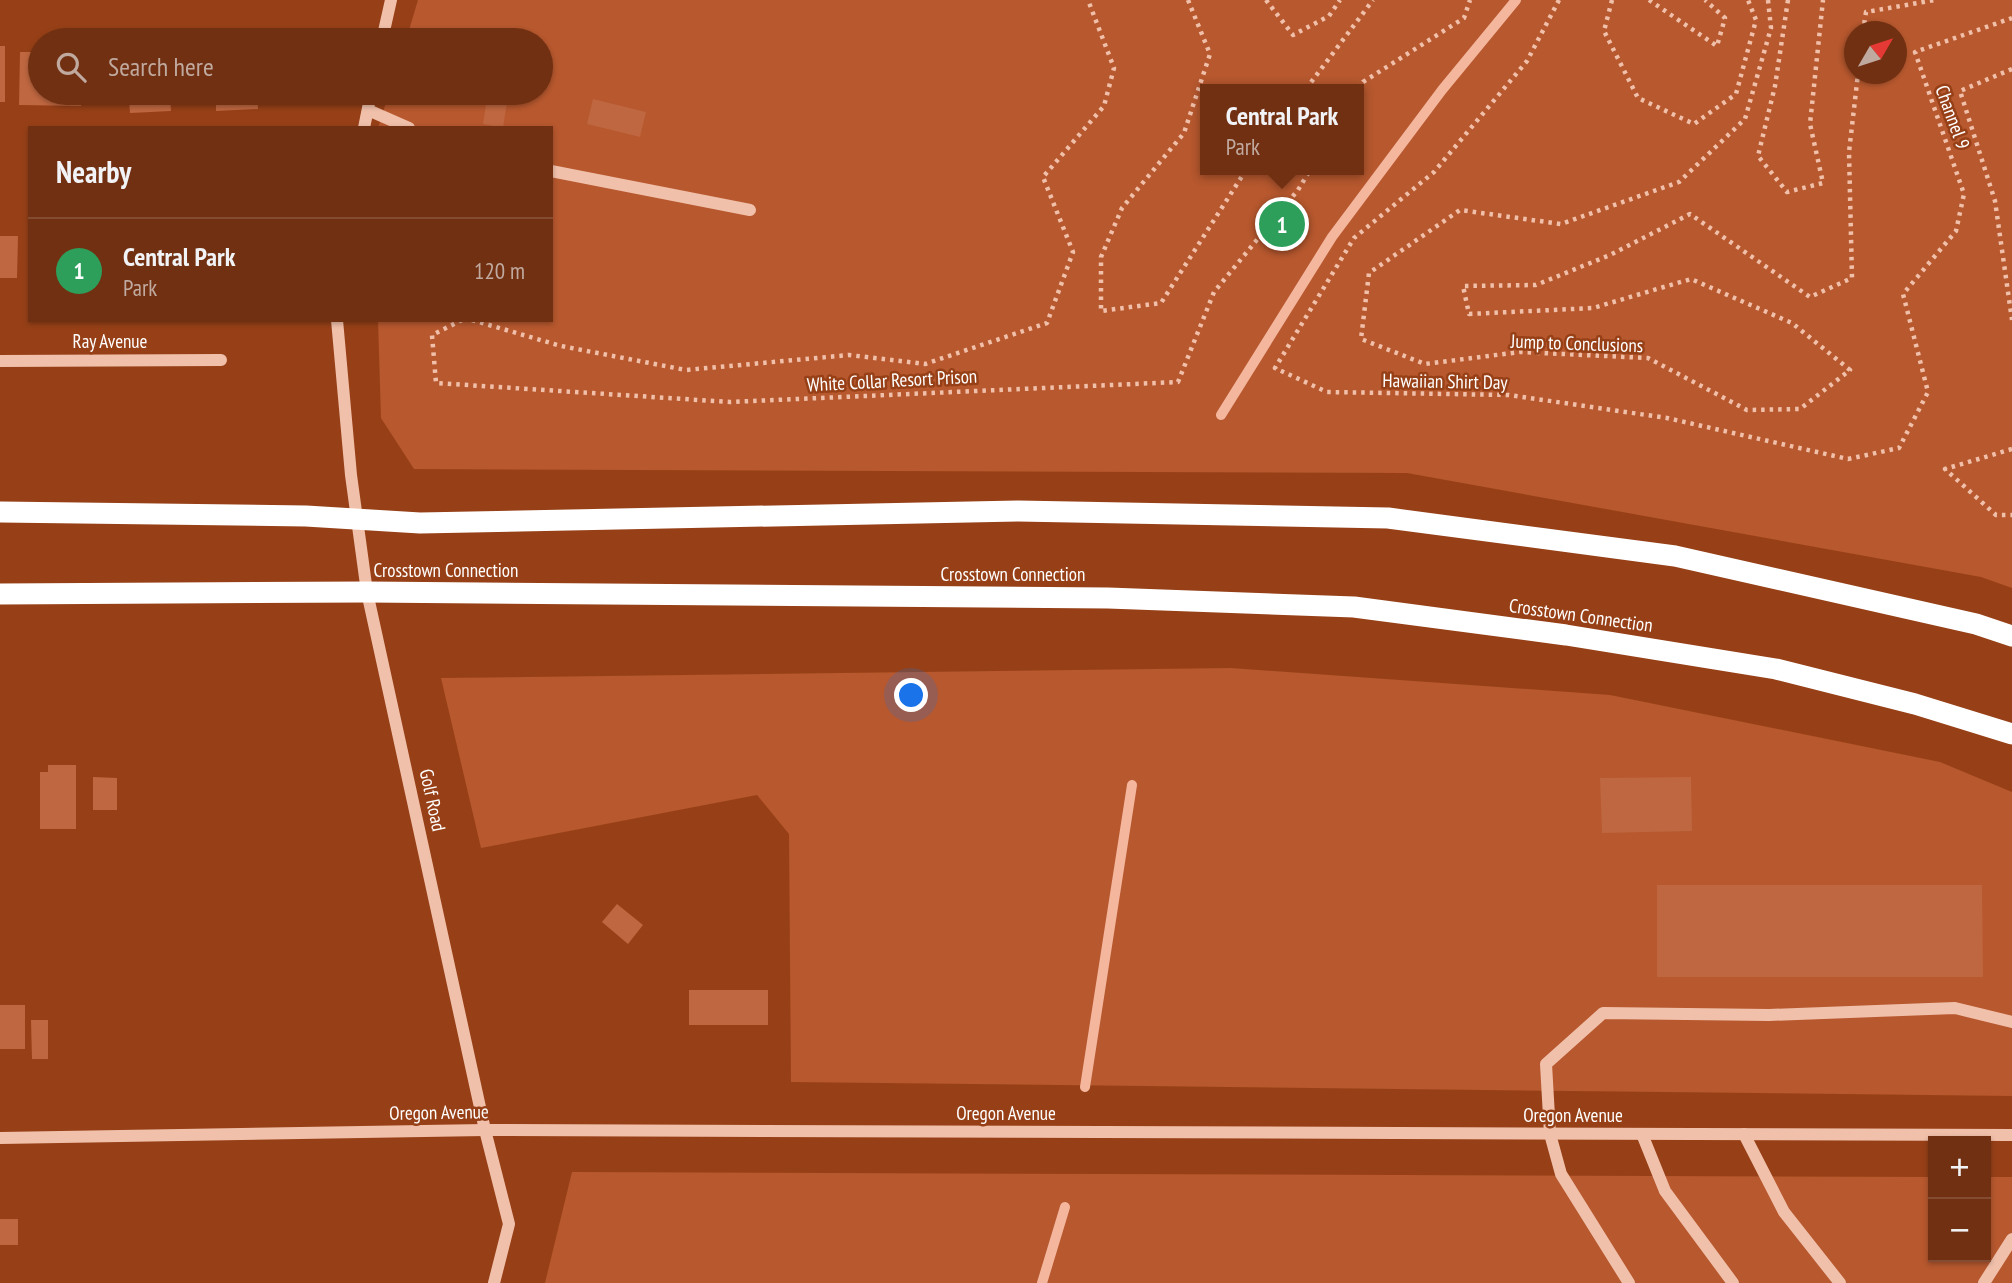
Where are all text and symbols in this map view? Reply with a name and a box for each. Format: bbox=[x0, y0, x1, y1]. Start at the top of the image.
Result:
north arrow bbox=[1844, 21, 1907, 84]
search box bbox=[28, 28, 553, 105]
icon: search bbox=[52, 48, 90, 86]
text: Search here bbox=[108, 50, 214, 83]
street label: Channel 9 bbox=[1930, 82, 1976, 152]
popup bbox=[1200, 84, 1364, 175]
text: Central Park bbox=[1226, 99, 1338, 132]
text: Park bbox=[1226, 132, 1260, 161]
text: Nearby bbox=[56, 152, 131, 191]
pin: 1 bbox=[1259, 198, 1305, 250]
text: Central Park bbox=[123, 240, 235, 273]
text: 1 bbox=[74, 256, 85, 285]
text: 120 m bbox=[474, 256, 525, 285]
text: Park bbox=[123, 273, 157, 302]
street label: Ray Avenue bbox=[73, 329, 148, 353]
street label: Jump to Conclusions bbox=[1509, 329, 1644, 357]
street label: White Collar Resort Prison bbox=[806, 364, 978, 396]
street label: Hawaiian Shirt Day bbox=[1382, 368, 1509, 394]
street label: Crosstown Connection bbox=[374, 558, 518, 582]
street label: Crosstown Connection bbox=[941, 562, 1085, 586]
street label: Crosstown Connection bbox=[1508, 593, 1654, 637]
your location bbox=[894, 678, 928, 712]
street label: Golf Road bbox=[415, 767, 451, 833]
street label: Oregon Avenue bbox=[389, 1099, 489, 1125]
street label: Oregon Avenue bbox=[956, 1101, 1056, 1125]
street label: Oregon Avenue bbox=[1523, 1103, 1623, 1127]
map controls bbox=[1928, 1136, 1991, 1262]
button: + bbox=[1928, 1136, 1991, 1199]
button: − bbox=[1928, 1199, 1991, 1262]

